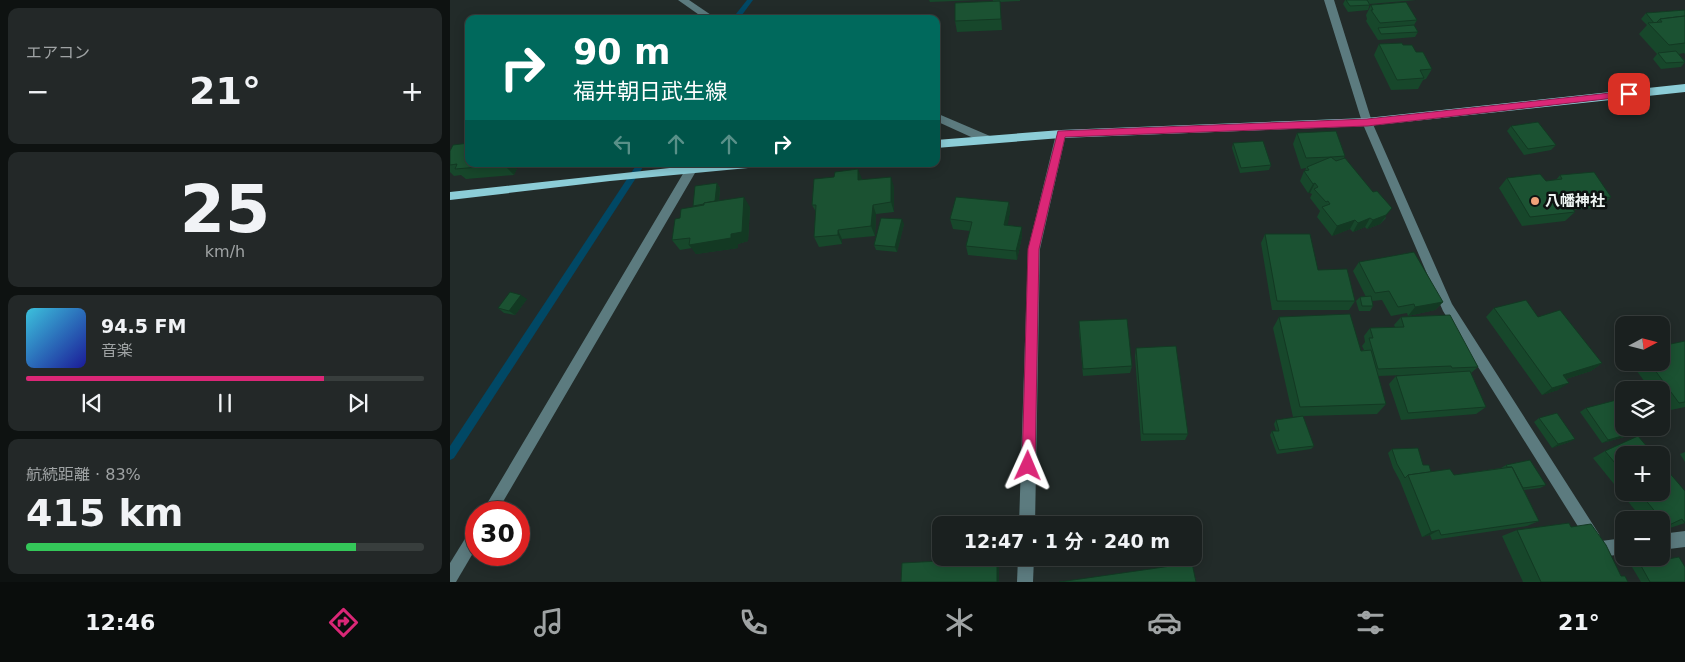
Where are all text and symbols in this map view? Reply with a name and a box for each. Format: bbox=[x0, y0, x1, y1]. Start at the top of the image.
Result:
text: 90 m bbox=[573, 32, 670, 72]
icon: right bbox=[490, 35, 555, 100]
text: エアコン bbox=[26, 43, 90, 62]
text: 21° bbox=[189, 69, 261, 113]
pin bbox=[1608, 73, 1650, 115]
text: − bbox=[26, 75, 49, 108]
text: + bbox=[401, 75, 424, 108]
text: 福井朝日武生線 bbox=[573, 79, 727, 104]
icon: arrive bbox=[1615, 80, 1643, 108]
icon: left bbox=[609, 130, 637, 158]
icon: ahead bbox=[662, 130, 690, 158]
icon: ahead bbox=[715, 130, 743, 158]
icon: right bbox=[768, 130, 796, 158]
text: 25 bbox=[180, 172, 270, 247]
place label: 八幡神社 bbox=[1545, 192, 1605, 210]
marker: 八幡神社 bbox=[1529, 195, 1541, 207]
text: km/h bbox=[205, 242, 245, 261]
text: 94.5 FM bbox=[101, 315, 186, 337]
north arrow bbox=[1615, 316, 1670, 371]
map controls bbox=[1615, 316, 1670, 566]
text: 音楽 bbox=[101, 341, 133, 360]
button: layers bbox=[1615, 381, 1670, 436]
icon: previous bbox=[78, 389, 106, 417]
icon: pause bbox=[211, 389, 239, 417]
icon: next bbox=[344, 389, 372, 417]
position arrow bbox=[1001, 439, 1053, 491]
button: + bbox=[1615, 446, 1670, 501]
text: 航続距離 · 83% bbox=[26, 465, 141, 484]
text: 415 km bbox=[26, 491, 183, 535]
speed limit sign: 30 bbox=[465, 501, 530, 566]
button: − bbox=[1615, 511, 1670, 566]
text: 12:47 · 1 分 · 240 m bbox=[964, 530, 1170, 552]
icon: directions bbox=[326, 605, 361, 640]
icon: music bbox=[531, 605, 566, 640]
icon: phone bbox=[736, 605, 771, 640]
icon: climate bbox=[942, 605, 977, 640]
icon: car bbox=[1147, 605, 1182, 640]
icon: filters bbox=[1353, 605, 1388, 640]
text: 12:46 bbox=[85, 610, 155, 635]
text: 21° bbox=[1558, 610, 1600, 635]

